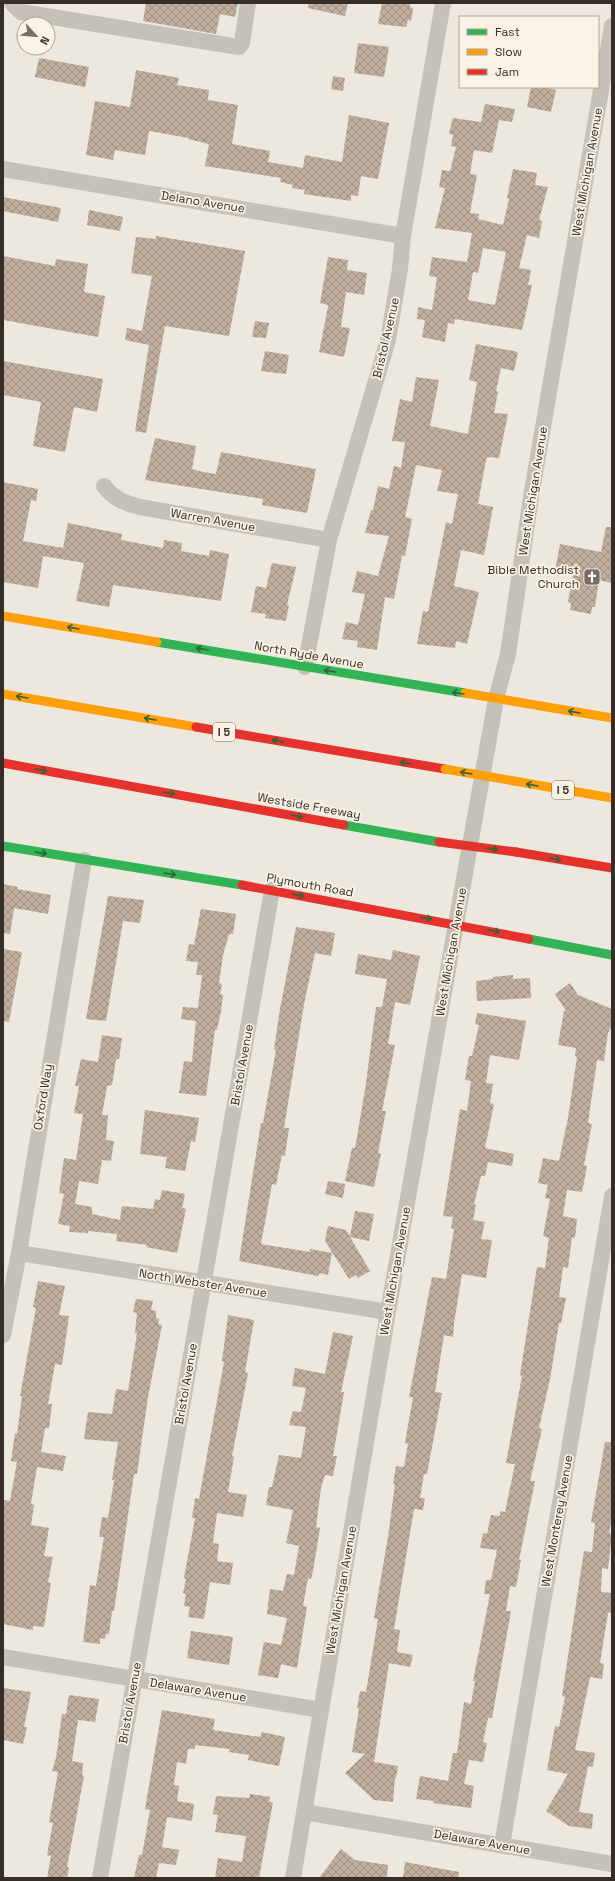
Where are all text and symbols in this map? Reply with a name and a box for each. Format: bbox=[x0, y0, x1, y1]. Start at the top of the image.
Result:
north arrow bbox=[16, 16, 56, 56]
legend bbox=[459, 16, 599, 88]
text: Fast bbox=[495, 24, 520, 40]
text: N bbox=[37, 34, 53, 47]
text: Slow bbox=[495, 44, 522, 60]
text: Jam bbox=[495, 64, 519, 80]
street label: West Michigan Avenue bbox=[568, 106, 606, 238]
street label: Delano Avenue bbox=[160, 187, 246, 217]
street label: Bristol Avenue bbox=[369, 296, 403, 380]
street label: West Michigan Avenue bbox=[515, 425, 551, 557]
street label: Warren Avenue bbox=[169, 505, 257, 535]
place label: Bible Methodist Church bbox=[487, 562, 579, 592]
church icon: Bible Methodist Church bbox=[582, 567, 602, 587]
one-way arrow bbox=[67, 624, 80, 632]
street label: North Ryde Avenue bbox=[253, 637, 365, 673]
one-way arrow bbox=[195, 645, 208, 653]
one-way arrow bbox=[324, 667, 337, 675]
one-way arrow bbox=[452, 688, 465, 696]
one-way arrow bbox=[16, 693, 29, 701]
one-way arrow bbox=[567, 708, 580, 716]
one-way arrow bbox=[144, 715, 157, 723]
road number: I 5 bbox=[213, 723, 235, 741]
one-way arrow bbox=[272, 737, 285, 745]
one-way arrow bbox=[400, 759, 413, 767]
one-way arrow bbox=[34, 766, 47, 774]
one-way arrow bbox=[460, 769, 473, 777]
one-way arrow bbox=[526, 780, 539, 788]
road number: I 5 bbox=[552, 781, 574, 799]
one-way arrow bbox=[162, 789, 175, 797]
street label: Westside Freeway bbox=[256, 789, 362, 823]
one-way arrow bbox=[290, 812, 303, 820]
one-way arrow bbox=[485, 845, 498, 853]
one-way arrow bbox=[34, 849, 47, 857]
one-way arrow bbox=[548, 855, 561, 863]
street label: Plymouth Road bbox=[265, 869, 355, 901]
one-way arrow bbox=[163, 870, 176, 878]
street label: West Michigan Avenue bbox=[432, 886, 470, 1018]
one-way arrow bbox=[291, 891, 304, 899]
one-way arrow bbox=[419, 914, 432, 922]
one-way arrow bbox=[487, 928, 500, 936]
street label: Bristol Avenue bbox=[227, 1023, 257, 1107]
street label: Oxford Way bbox=[30, 1063, 56, 1131]
street label: West Michigan Avenue bbox=[376, 1205, 414, 1337]
street label: North Webster Avenue bbox=[138, 1265, 268, 1301]
street label: Bristol Avenue bbox=[171, 1342, 201, 1426]
street label: West Monterey Avenue bbox=[538, 1454, 576, 1588]
street label: West Michigan Avenue bbox=[322, 1524, 360, 1656]
street label: Bristol Avenue bbox=[115, 1661, 145, 1745]
street label: Delaware Avenue bbox=[148, 1674, 248, 1706]
street label: Delaware Avenue bbox=[432, 1826, 532, 1858]

